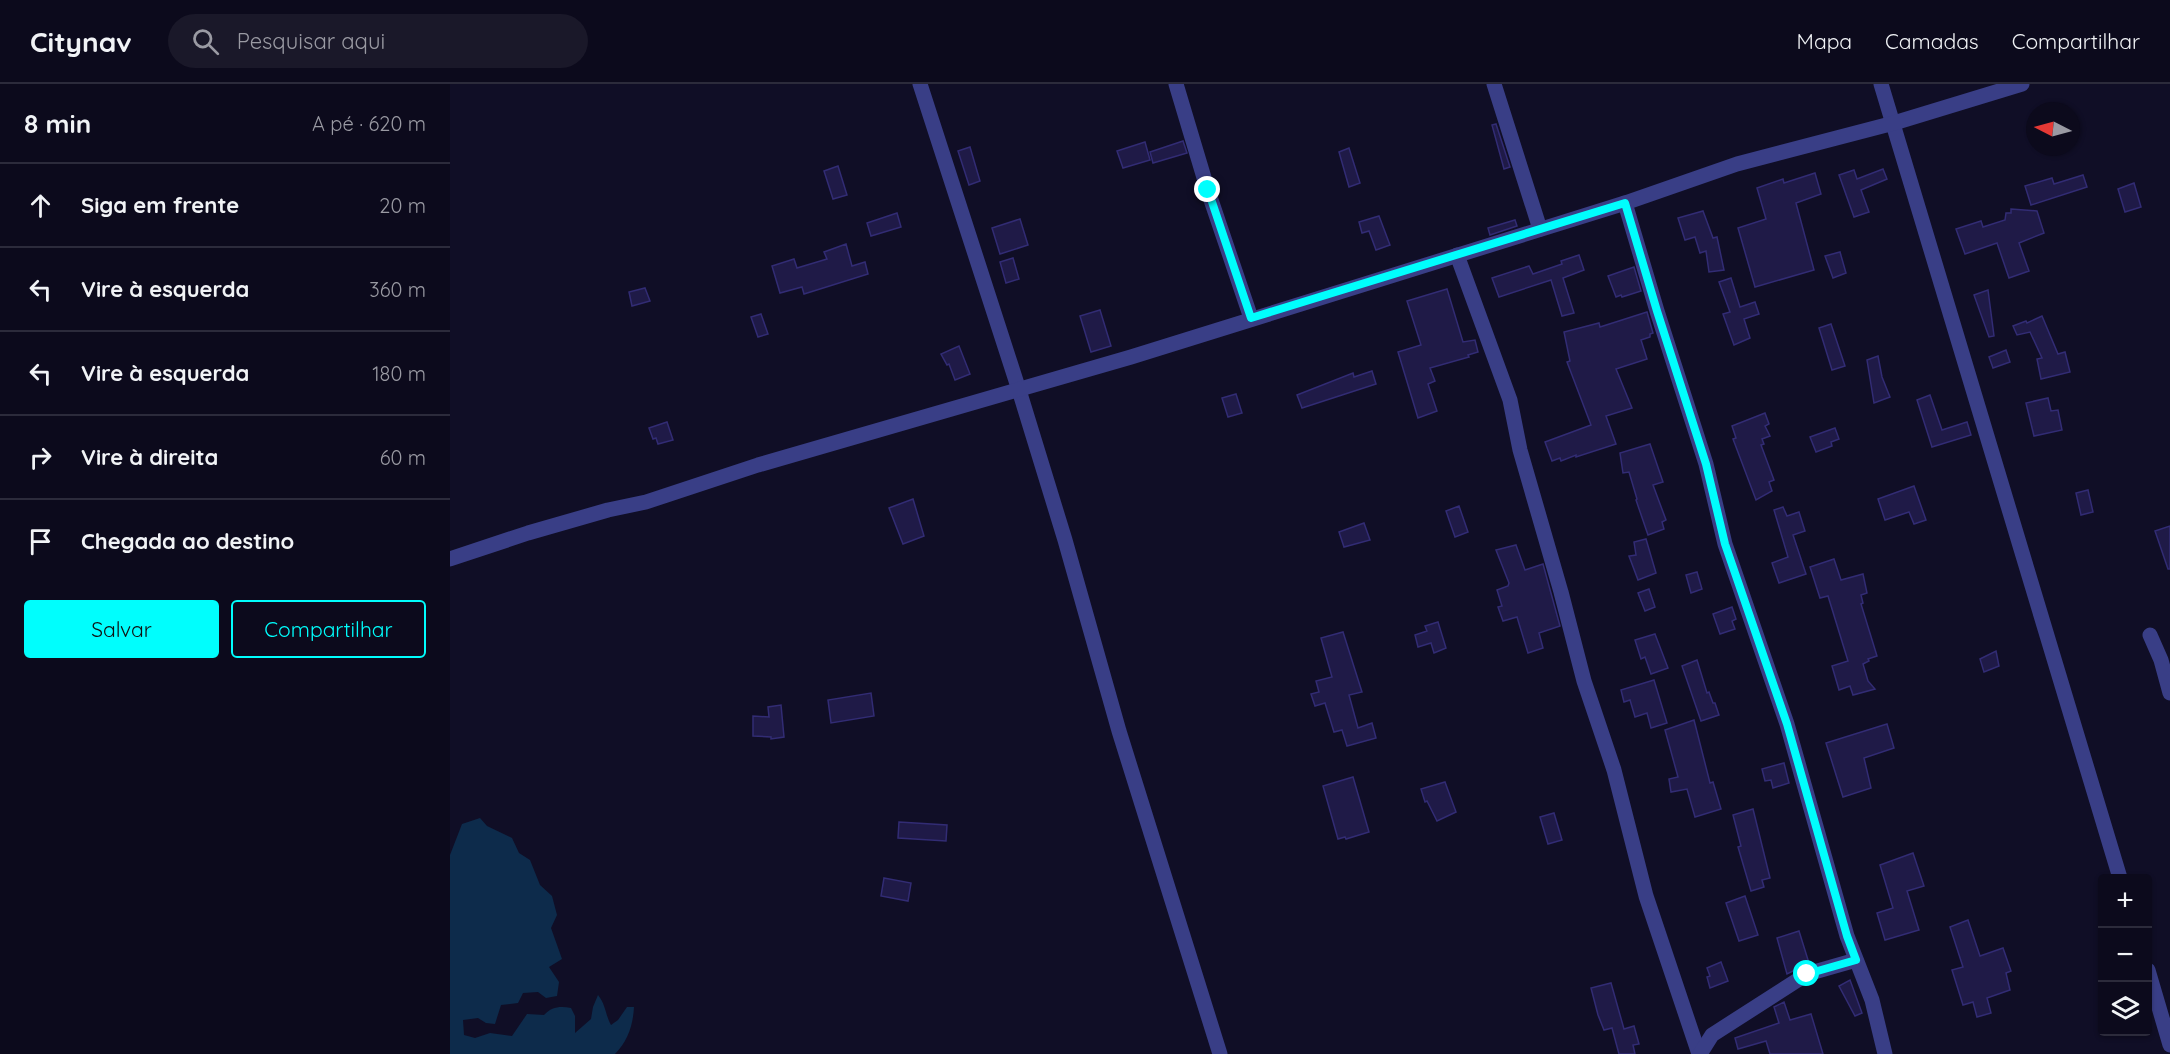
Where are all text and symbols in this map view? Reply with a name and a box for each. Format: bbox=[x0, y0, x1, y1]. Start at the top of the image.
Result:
search box bbox=[168, 14, 588, 68]
text: Citynav bbox=[30, 24, 132, 59]
icon: search bbox=[189, 25, 222, 58]
text: Pesquisar aqui bbox=[237, 27, 385, 55]
text: Mapa bbox=[1797, 28, 1852, 54]
text: Camadas bbox=[1885, 28, 1979, 54]
text: Compartilhar bbox=[2012, 28, 2140, 54]
north arrow bbox=[2026, 102, 2080, 156]
text: 8 min bbox=[24, 107, 91, 140]
text: A pé · 620 m bbox=[312, 111, 426, 136]
route end bbox=[1194, 176, 1220, 202]
icon: ahead bbox=[24, 189, 57, 222]
text: Siga em frente bbox=[81, 191, 239, 219]
text: 20 m bbox=[379, 193, 426, 218]
icon: left bbox=[24, 273, 57, 306]
text: Vire à esquerda bbox=[81, 275, 249, 303]
text: 360 m bbox=[369, 277, 426, 302]
icon: left bbox=[24, 357, 57, 390]
text: Vire à esquerda bbox=[81, 359, 249, 387]
text: 180 m bbox=[372, 361, 426, 386]
icon: right bbox=[24, 441, 57, 474]
text: Vire à direita bbox=[81, 443, 218, 471]
text: 60 m bbox=[380, 445, 426, 470]
icon: arrive bbox=[24, 525, 57, 558]
text: Chegada ao destino bbox=[81, 527, 294, 555]
button: Salvar bbox=[24, 600, 219, 658]
button: Compartilhar bbox=[231, 600, 426, 658]
map controls bbox=[2098, 874, 2152, 1036]
button: + bbox=[2098, 874, 2152, 928]
button: − bbox=[2098, 928, 2152, 982]
route start bbox=[1793, 960, 1819, 986]
button: layers bbox=[2098, 982, 2152, 1036]

